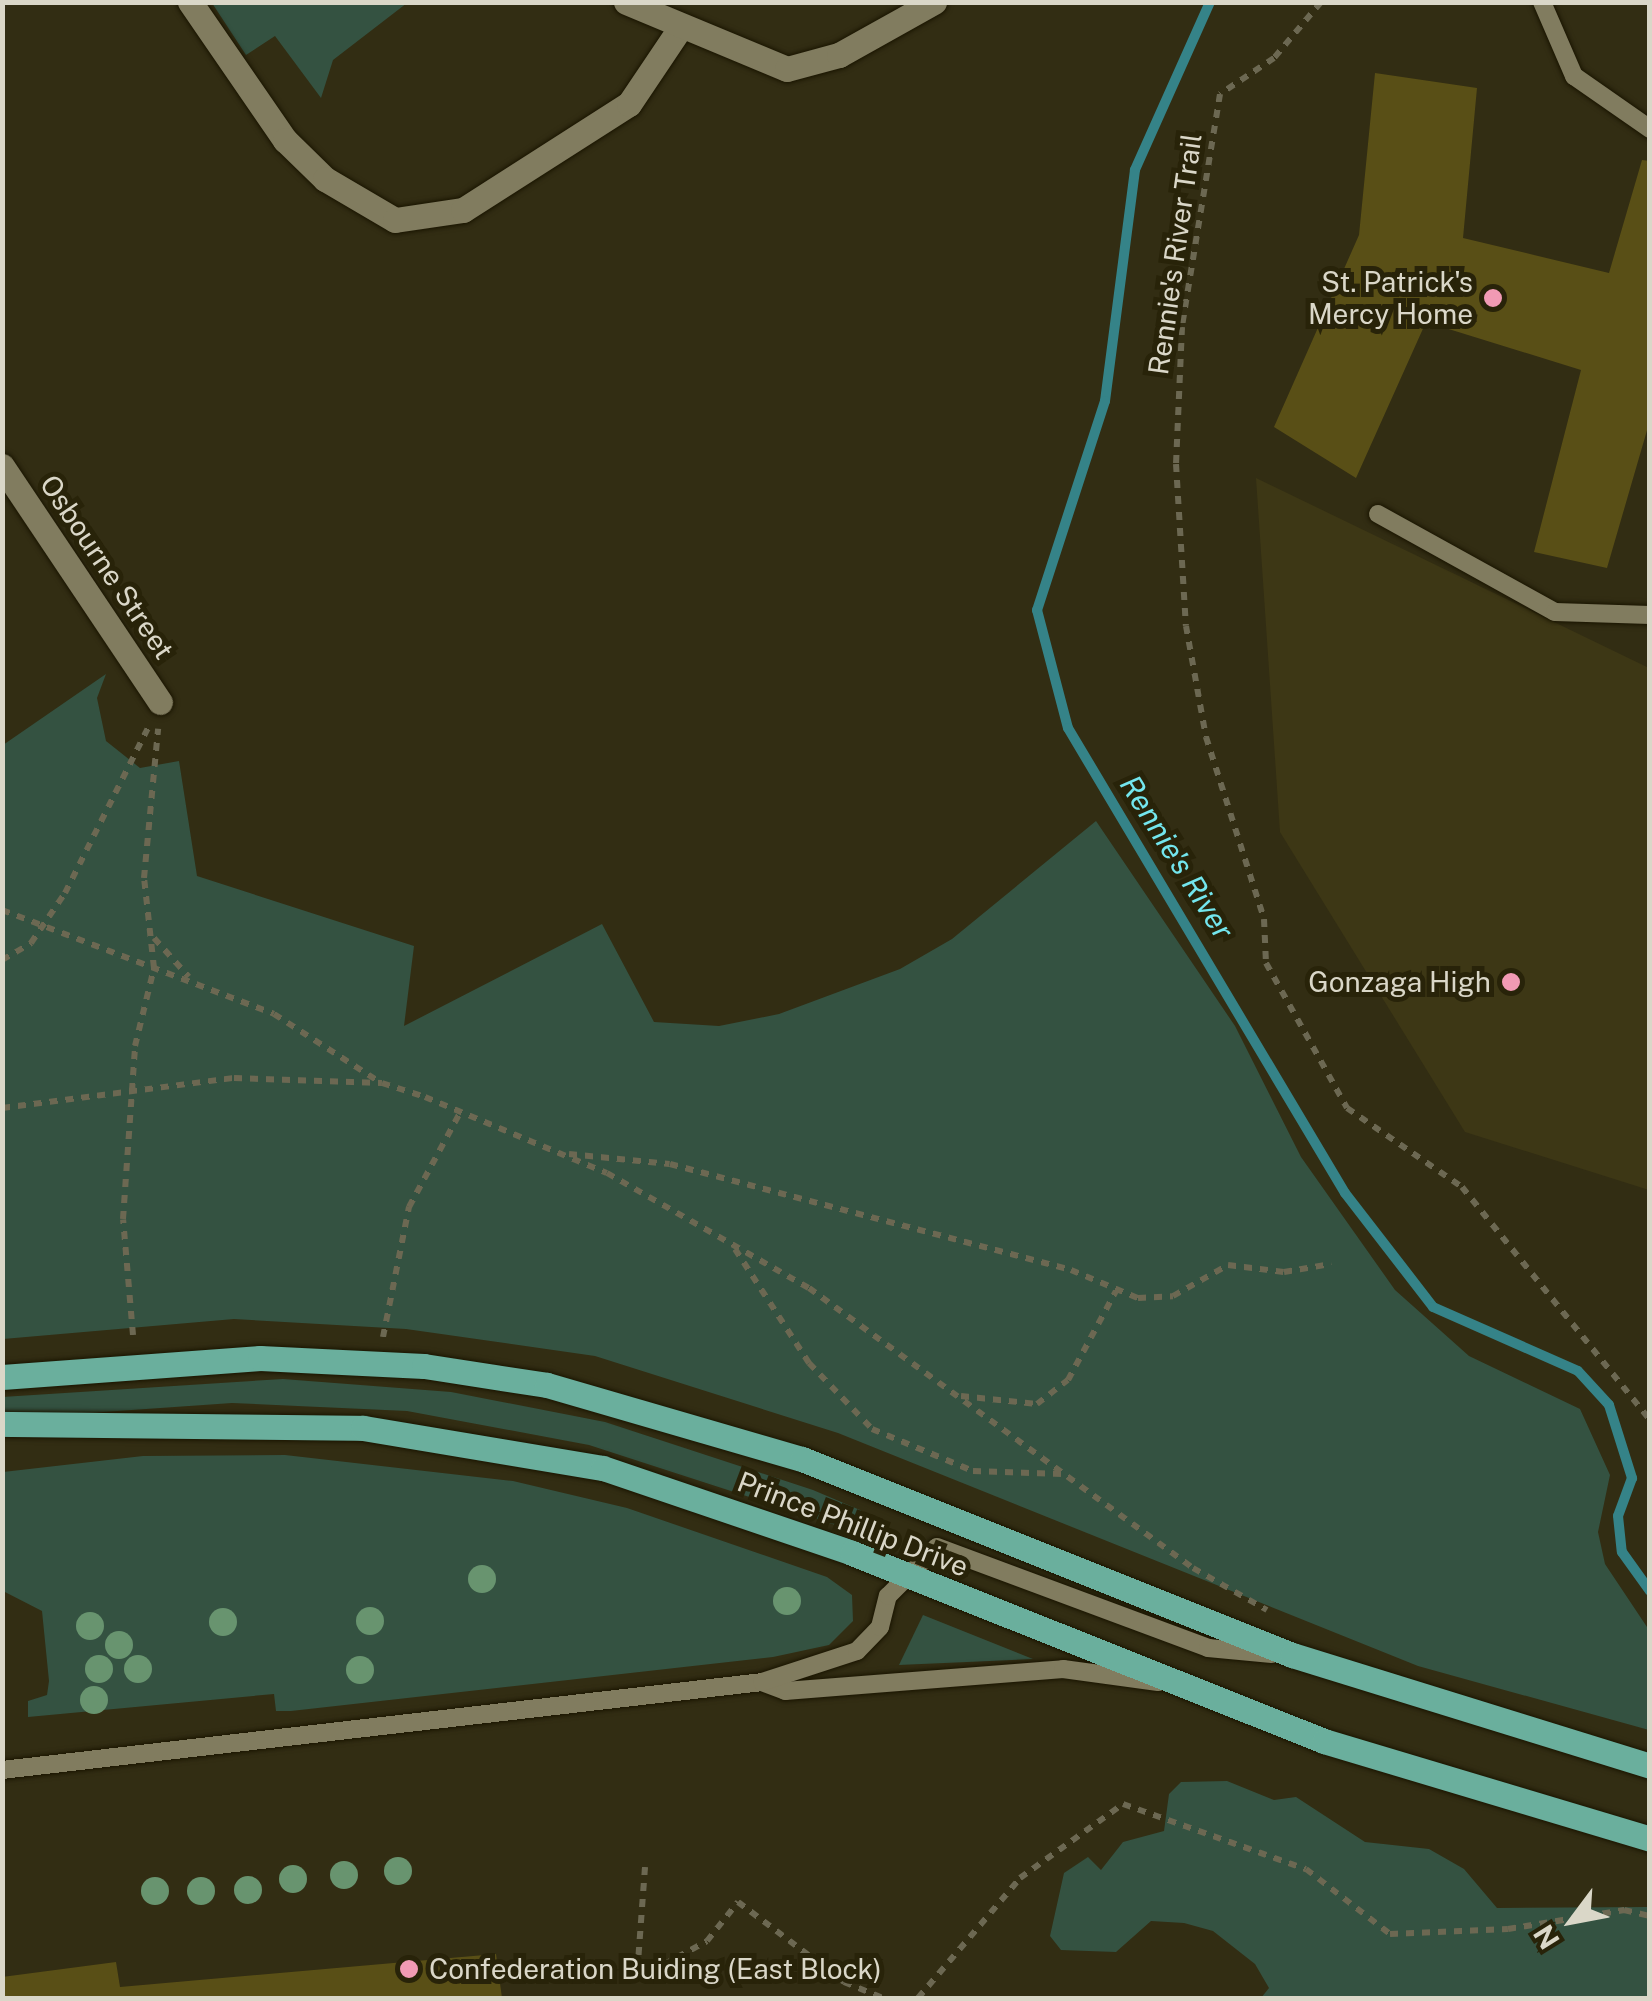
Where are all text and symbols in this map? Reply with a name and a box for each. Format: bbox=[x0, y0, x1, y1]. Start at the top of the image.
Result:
street label: Rennie's River Trail bbox=[1141, 131, 1209, 377]
place label: St. Patrick's Mercy Home bbox=[1308, 265, 1473, 331]
marker: St. Patrick's Mercy Home bbox=[1482, 287, 1504, 309]
street label: Osbourne Street bbox=[33, 468, 181, 666]
water label: Rennie's River bbox=[1112, 769, 1242, 945]
place label: Gonzaga High bbox=[1308, 965, 1491, 999]
marker: Gonzaga High bbox=[1500, 971, 1522, 993]
street label: Prince Phillip Drive bbox=[733, 1464, 973, 1584]
north arrow bbox=[1522, 1871, 1622, 1971]
text: N bbox=[1526, 1919, 1566, 1955]
place label: Confederation Buiding (East Block) bbox=[429, 1952, 882, 1986]
marker: Confederation Buiding (East Block) bbox=[398, 1958, 420, 1980]

